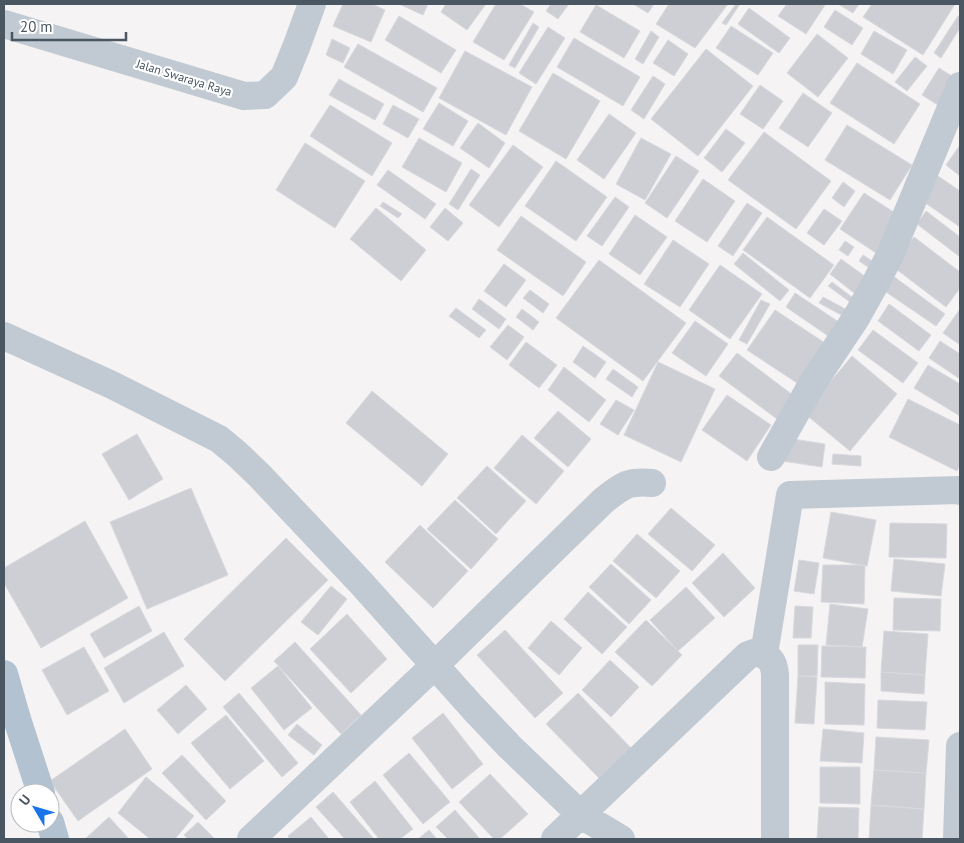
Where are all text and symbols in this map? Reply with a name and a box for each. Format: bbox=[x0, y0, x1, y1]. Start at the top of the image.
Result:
scale bar bbox=[12, 10, 126, 42]
text: 20 m bbox=[20, 17, 53, 36]
street label: Jalan Swaraya Raya bbox=[134, 56, 234, 99]
north arrow bbox=[10, 783, 60, 833]
text: U bbox=[15, 791, 35, 809]

